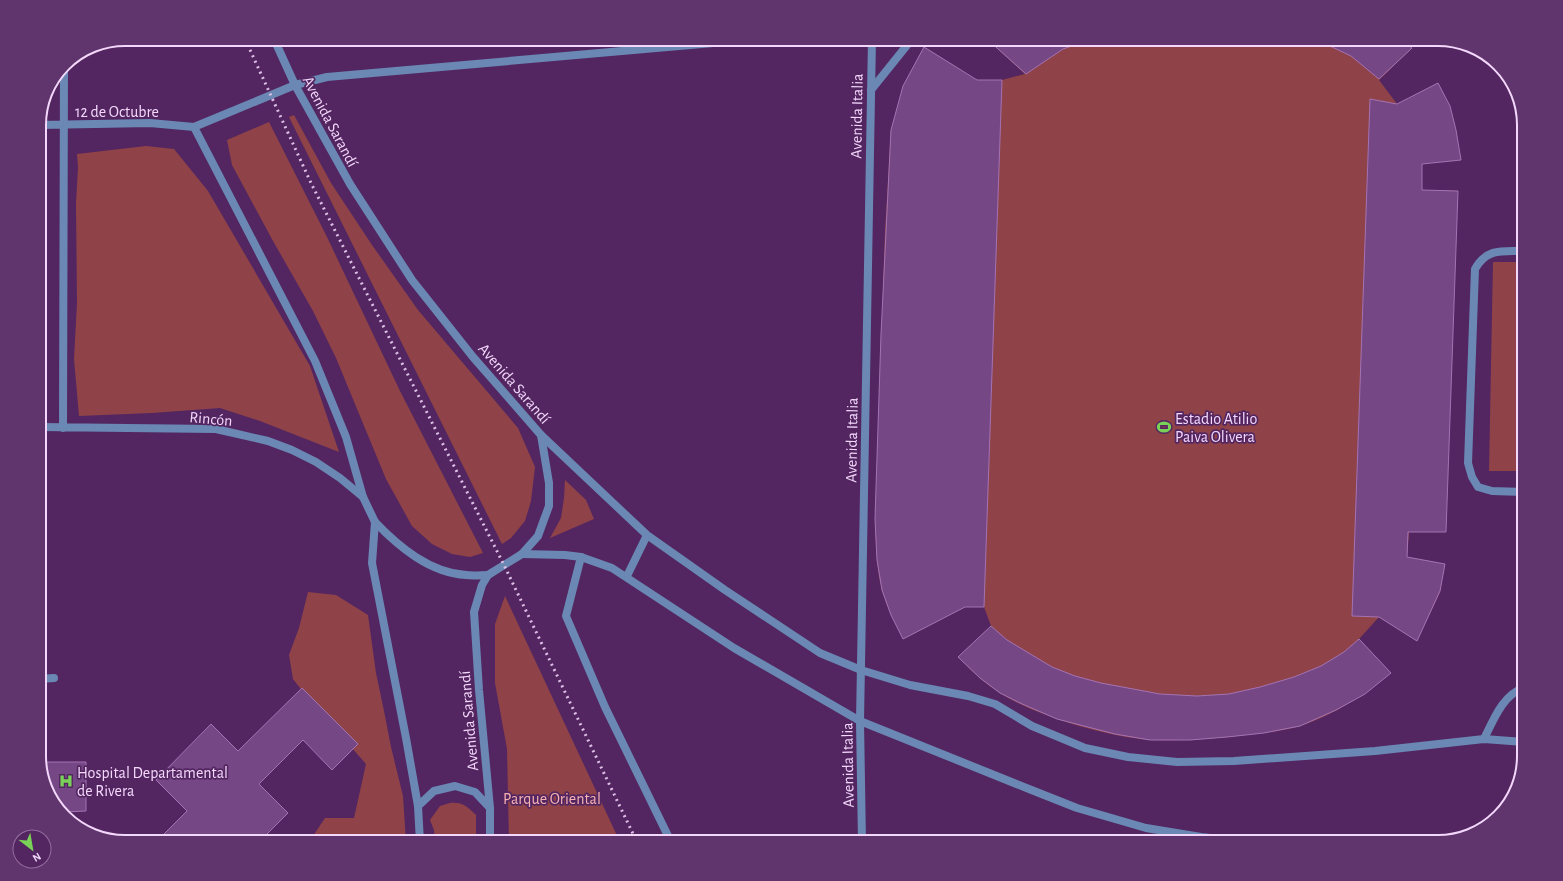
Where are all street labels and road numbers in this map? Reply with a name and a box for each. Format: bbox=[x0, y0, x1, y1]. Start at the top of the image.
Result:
street label: Avenida Sarandí bbox=[299, 73, 361, 170]
street label: Avenida Italia bbox=[848, 73, 866, 159]
street label: 12 de Octubre bbox=[75, 104, 159, 120]
street label: Avenida Sarandí bbox=[475, 341, 553, 427]
street label: Avenida Italia bbox=[843, 397, 861, 483]
street label: Rincón bbox=[189, 409, 233, 429]
street label: Avenida Sarandí bbox=[457, 670, 481, 772]
street label: Avenida Italia bbox=[839, 722, 857, 808]

